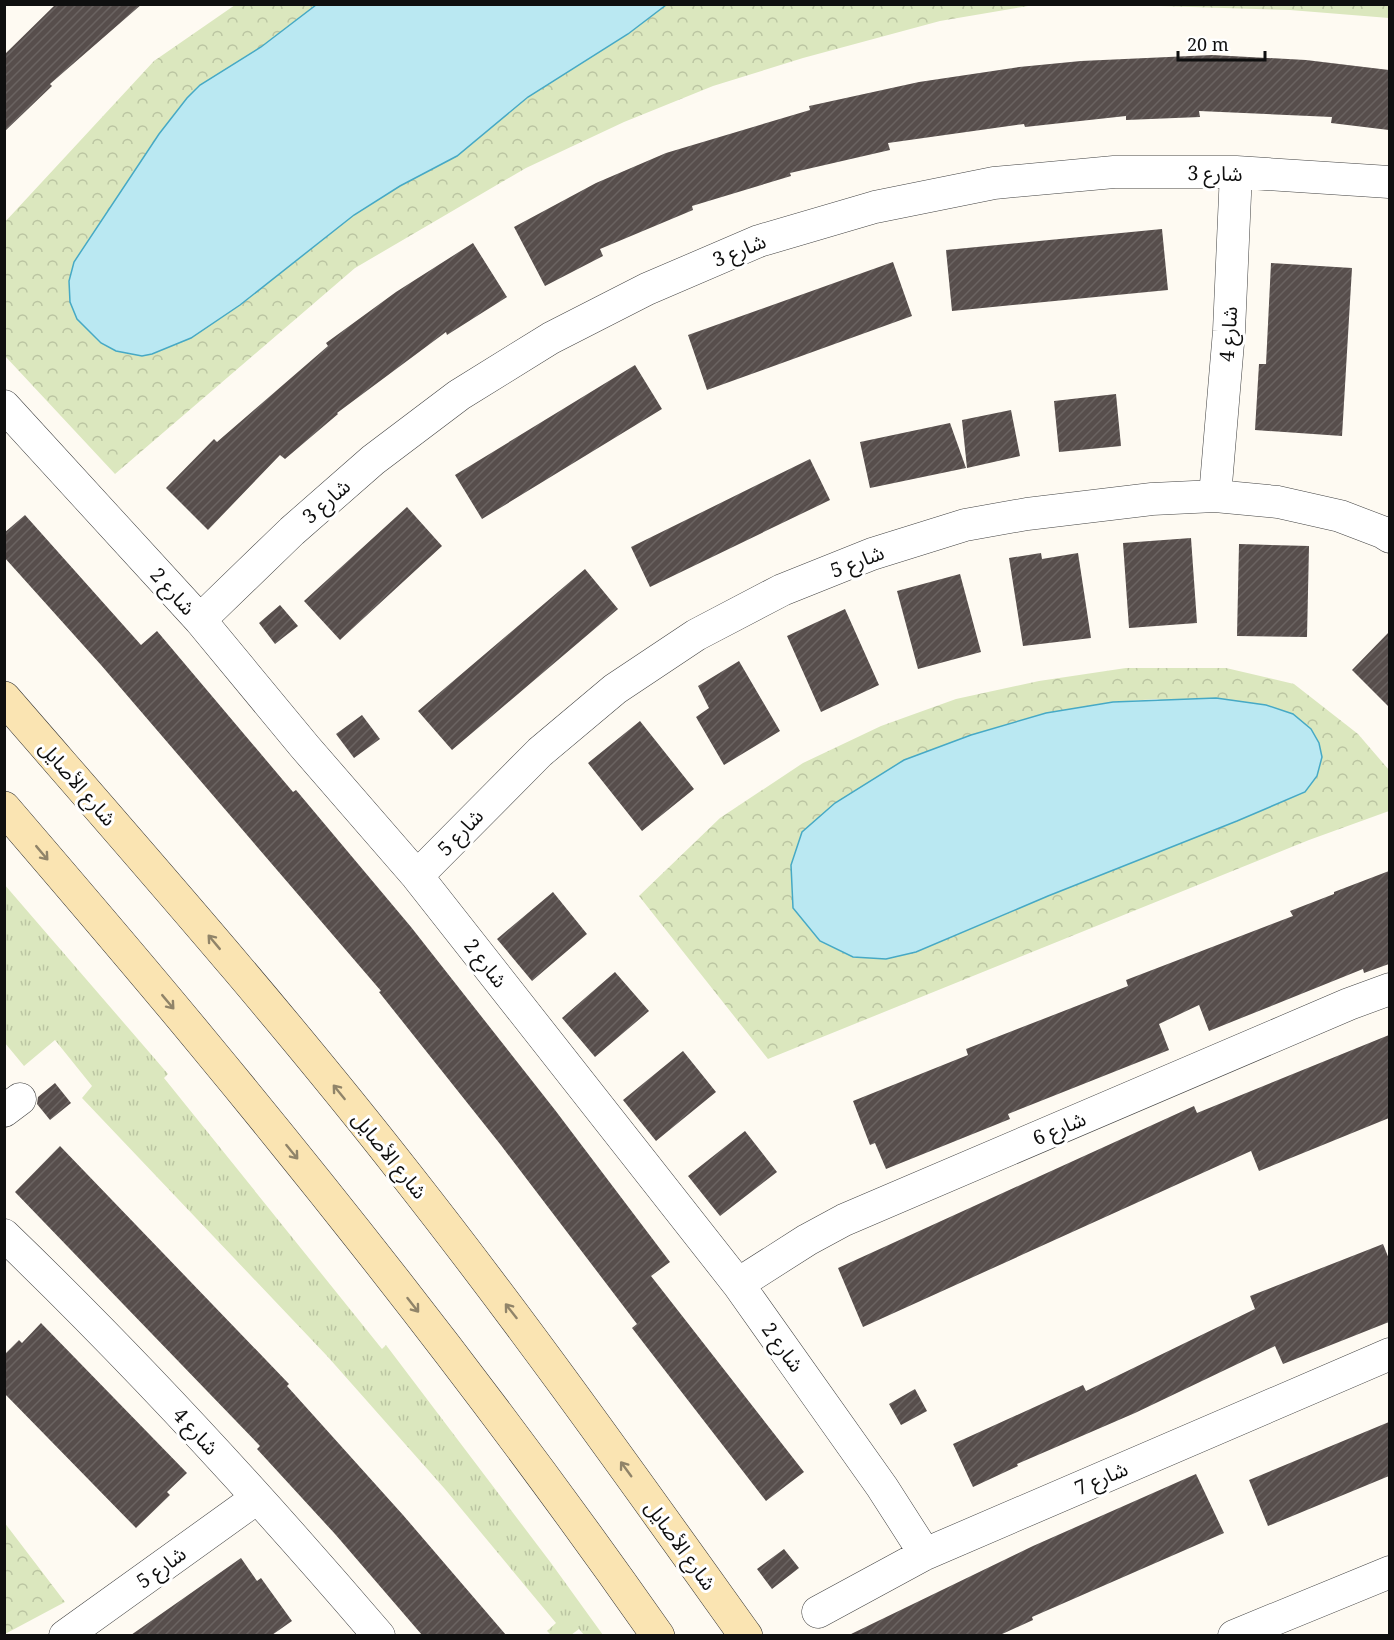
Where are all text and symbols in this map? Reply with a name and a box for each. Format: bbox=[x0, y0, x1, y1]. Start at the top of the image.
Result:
scale bar bbox=[1178, 24, 1265, 62]
text: 20 m bbox=[1187, 32, 1229, 56]
street label: شارع 3 bbox=[1187, 159, 1243, 189]
street label: شارع 3 bbox=[708, 227, 770, 275]
street label: شارع 4 bbox=[1213, 305, 1245, 363]
street label: شارع 3 bbox=[296, 473, 357, 531]
street label: شارع 5 bbox=[826, 538, 888, 585]
street label: شارع 2 bbox=[143, 561, 202, 622]
street label: شارع الأصايل bbox=[32, 735, 123, 833]
street label: شارع 5 bbox=[431, 803, 490, 863]
one-way arrow bbox=[36, 845, 49, 861]
street label: شارع 2 bbox=[457, 933, 514, 994]
one-way arrow bbox=[207, 935, 221, 950]
one-way arrow bbox=[162, 994, 175, 1010]
one-way arrow bbox=[332, 1084, 345, 1100]
street label: شارع 6 bbox=[1028, 1105, 1091, 1153]
street label: شارع الأصايل bbox=[345, 1106, 434, 1206]
one-way arrow bbox=[285, 1144, 298, 1160]
one-way arrow bbox=[406, 1297, 419, 1313]
one-way arrow bbox=[505, 1303, 518, 1319]
street label: شارع 2 bbox=[754, 1317, 810, 1379]
street label: شارع 4 bbox=[166, 1402, 225, 1462]
street label: شارع 7 bbox=[1070, 1455, 1133, 1503]
one-way arrow bbox=[620, 1461, 632, 1477]
street label: شارع الأصايل bbox=[638, 1495, 723, 1597]
street label: شارع 5 bbox=[131, 1540, 193, 1596]

